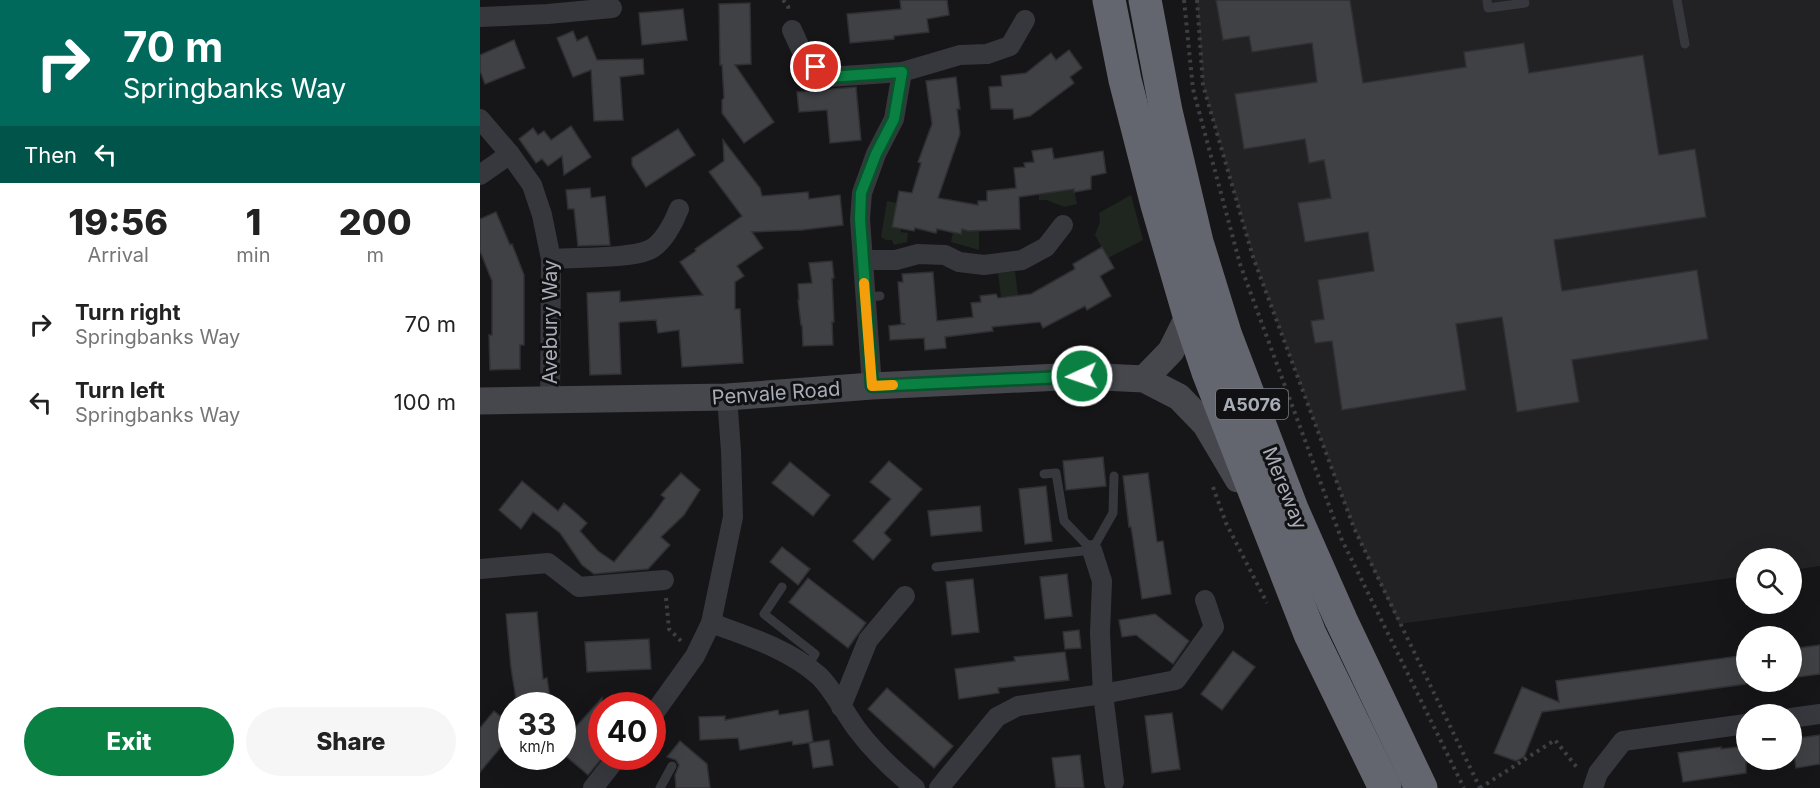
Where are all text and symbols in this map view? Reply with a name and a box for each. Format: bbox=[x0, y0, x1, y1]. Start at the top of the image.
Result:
text: 70 m bbox=[123, 21, 223, 72]
icon: right bbox=[24, 24, 102, 102]
pin bbox=[790, 41, 841, 92]
icon: arrive bbox=[799, 50, 832, 83]
text: Springbanks Way bbox=[123, 72, 346, 105]
icon: left bbox=[89, 138, 122, 171]
text: Then bbox=[24, 142, 77, 168]
text: 19:56 bbox=[68, 200, 168, 244]
text: 1 bbox=[245, 200, 261, 244]
text: 200 bbox=[339, 200, 412, 244]
text: Arrival bbox=[87, 243, 149, 267]
text: min bbox=[236, 243, 271, 267]
text: m bbox=[366, 243, 384, 267]
street label: Avebury Way bbox=[538, 260, 562, 384]
text: Turn right bbox=[75, 299, 181, 325]
icon: right bbox=[24, 308, 57, 341]
text: 70 m bbox=[405, 311, 456, 337]
text: Springbanks Way bbox=[75, 325, 240, 349]
position arrow bbox=[1050, 344, 1114, 408]
text: Turn left bbox=[75, 377, 165, 403]
street label: Penvale Road bbox=[711, 377, 841, 409]
icon: left bbox=[24, 386, 57, 419]
text: 100 m bbox=[394, 389, 456, 415]
road number: A5076 bbox=[1216, 389, 1288, 419]
text: Springbanks Way bbox=[75, 403, 240, 427]
street label: Mereway bbox=[1258, 443, 1312, 533]
map controls bbox=[1736, 548, 1802, 770]
button: search bbox=[1736, 548, 1802, 614]
button: + bbox=[1736, 626, 1802, 692]
speed limit sign: 40 bbox=[588, 692, 666, 770]
button: − bbox=[1736, 704, 1802, 770]
text: 33 bbox=[518, 706, 556, 742]
button: Exit bbox=[24, 707, 234, 776]
button: Share bbox=[246, 707, 456, 776]
text: km/h bbox=[519, 737, 555, 756]

